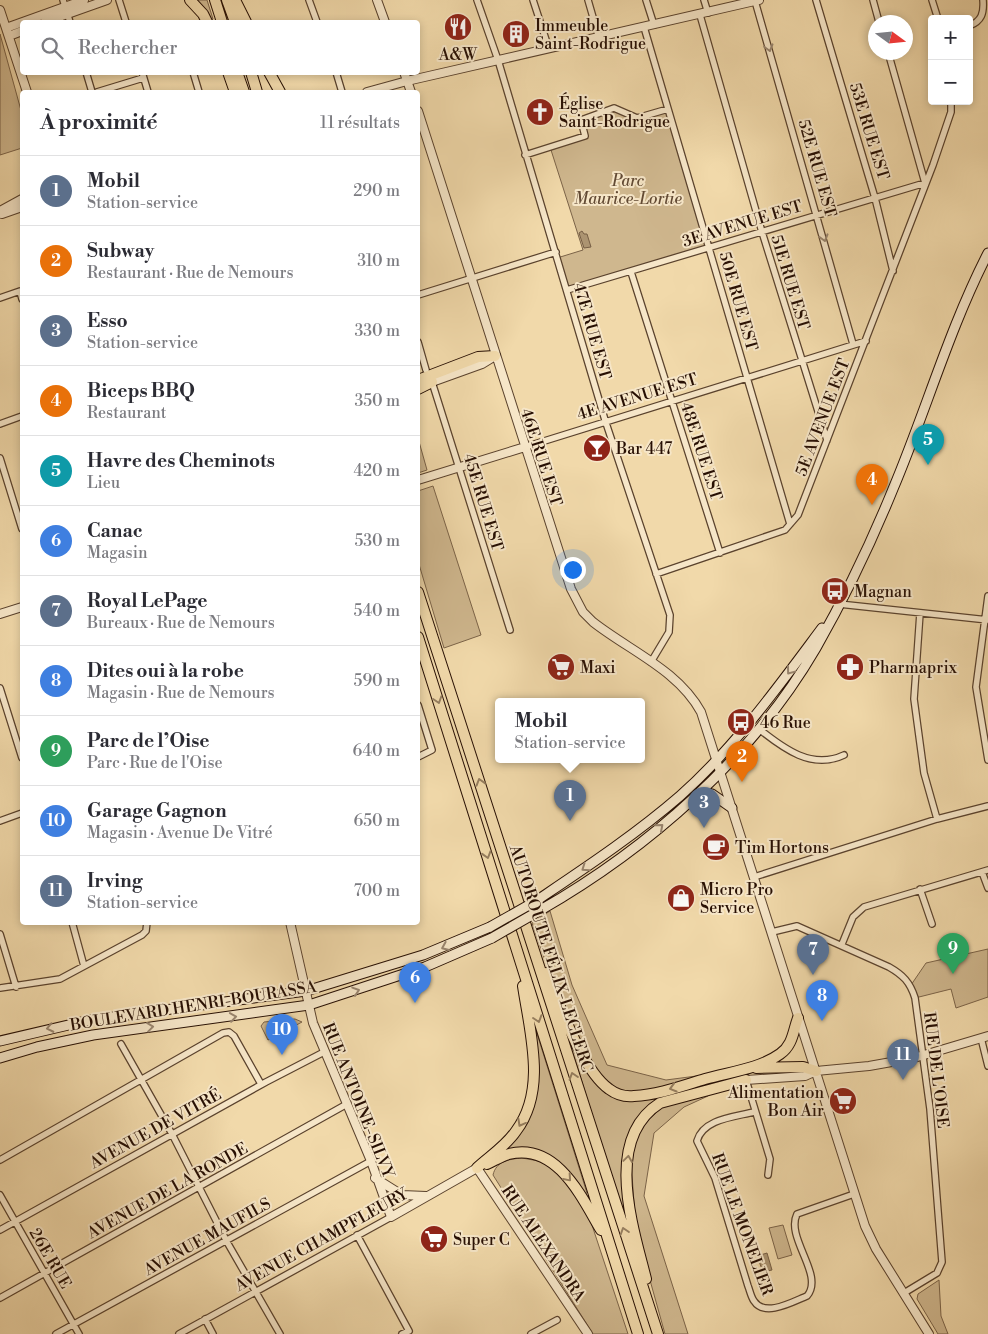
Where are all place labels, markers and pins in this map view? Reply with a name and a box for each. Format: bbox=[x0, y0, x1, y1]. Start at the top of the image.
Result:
restaurant icon: A&W bbox=[443, 12, 473, 42]
place label: Immeuble Saint-Rodrigue bbox=[535, 16, 646, 54]
building icon: Immeuble Saint-Rodrigue bbox=[501, 19, 531, 49]
place label: A&W bbox=[438, 45, 478, 65]
place label: Église Saint-Rodrigue bbox=[559, 92, 670, 132]
church icon: Église Saint-Rodrigue bbox=[525, 97, 555, 127]
pin: 5 bbox=[912, 424, 944, 465]
bar icon: Bar 447 bbox=[582, 433, 612, 463]
place label: Bar 447 bbox=[615, 439, 672, 459]
pin: 4 bbox=[856, 464, 888, 505]
bus stop icon: Magnan bbox=[820, 576, 850, 606]
place label: Magnan bbox=[854, 582, 912, 602]
supermarket icon: Maxi bbox=[546, 652, 576, 682]
pharmacy icon: Pharmaprix bbox=[835, 652, 865, 682]
place label: Maxi bbox=[580, 658, 616, 678]
place label: Pharmaprix bbox=[869, 658, 958, 678]
bus stop icon: 46 Rue bbox=[726, 707, 756, 737]
place label: 46 Rue bbox=[760, 713, 811, 733]
pin: 2 bbox=[726, 741, 758, 782]
pin: 1 bbox=[554, 780, 586, 821]
pin: 3 bbox=[688, 787, 720, 828]
cafe icon: Tim Hortons bbox=[701, 832, 731, 862]
place label: Tim Hortons bbox=[735, 838, 829, 858]
place label: Micro Pro Service bbox=[700, 880, 773, 918]
shop icon: Micro Pro Service bbox=[666, 883, 696, 913]
pin: 9 bbox=[937, 933, 969, 974]
pin: 7 bbox=[797, 934, 829, 975]
pin: 6 bbox=[399, 962, 431, 1003]
pin: 8 bbox=[806, 980, 838, 1021]
pin: 10 bbox=[266, 1014, 298, 1055]
pin: 11 bbox=[887, 1039, 919, 1080]
place label: Alimentation Bon Air bbox=[727, 1083, 824, 1121]
supermarket icon: Alimentation Bon Air bbox=[828, 1086, 858, 1116]
supermarket icon: Super C bbox=[419, 1224, 449, 1254]
place label: Super C bbox=[453, 1230, 510, 1250]

